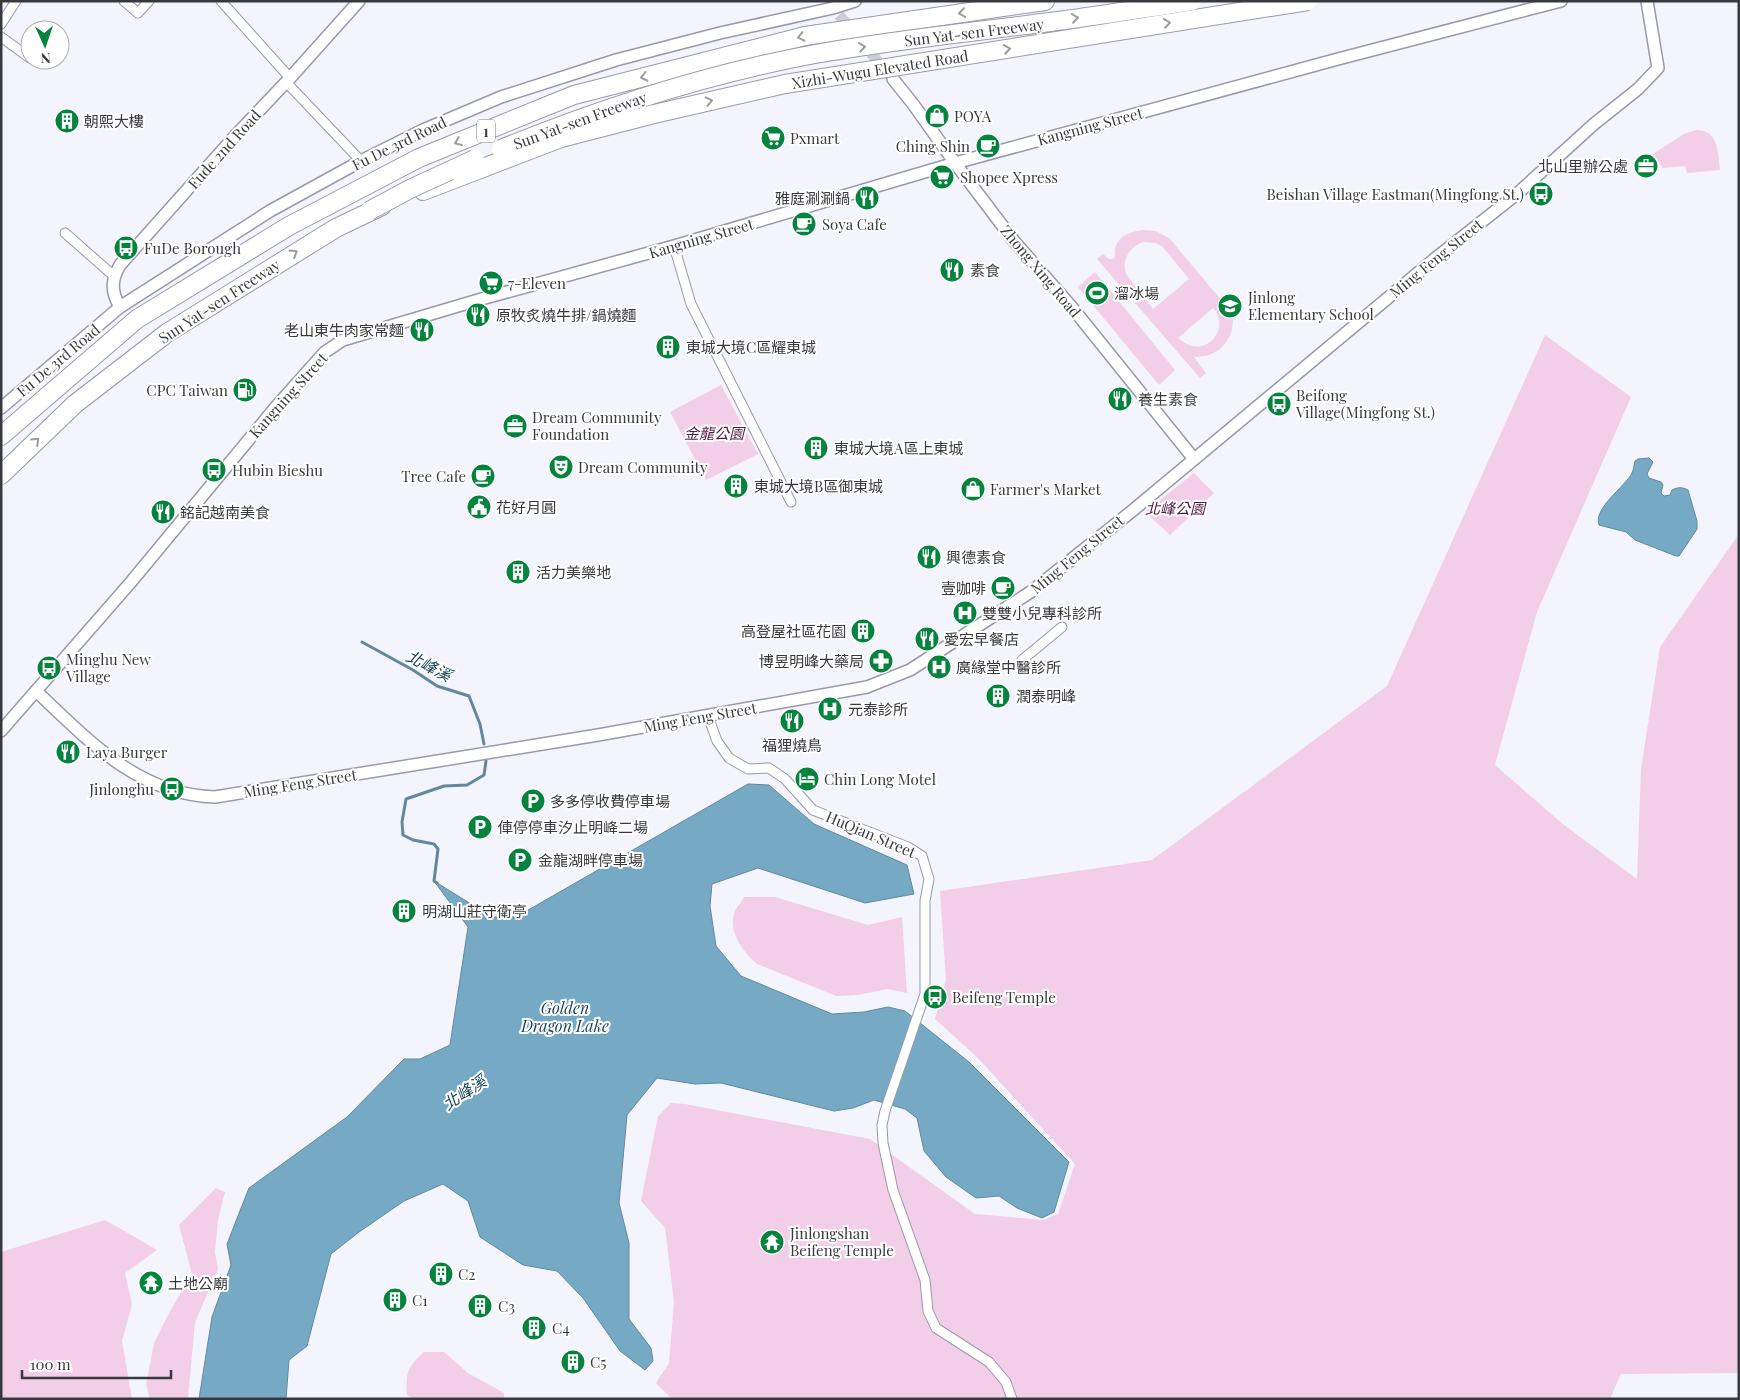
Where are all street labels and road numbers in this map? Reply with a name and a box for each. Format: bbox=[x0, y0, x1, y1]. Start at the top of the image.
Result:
street label: Sun Yat-sen Freeway bbox=[903, 13, 1045, 50]
street label: Xizhi-Wugu Elevated Road bbox=[790, 45, 970, 93]
street label: Sun Yat-sen Freeway bbox=[511, 86, 650, 153]
street label: Kangning Street bbox=[1035, 102, 1145, 150]
street label: Fude 2nd Road bbox=[183, 105, 265, 193]
street label: Fu De 3rd Road bbox=[348, 111, 450, 175]
road number: 1 bbox=[477, 120, 495, 142]
street label: Kangning Street bbox=[646, 213, 756, 263]
street label: Ming Feng Street bbox=[1385, 214, 1487, 302]
street label: Zhong Xing Road bbox=[996, 221, 1086, 322]
street label: Sun Yat-sen Freeway bbox=[155, 254, 284, 348]
street label: Fu De 3rd Road bbox=[12, 319, 104, 401]
street label: Kangning Street bbox=[244, 348, 332, 442]
street label: Ming Feng Street bbox=[1026, 510, 1128, 598]
street label: Ming Feng Street bbox=[642, 697, 759, 737]
street label: Ming Feng Street bbox=[242, 764, 359, 802]
street label: HuQian Street bbox=[823, 806, 920, 862]

